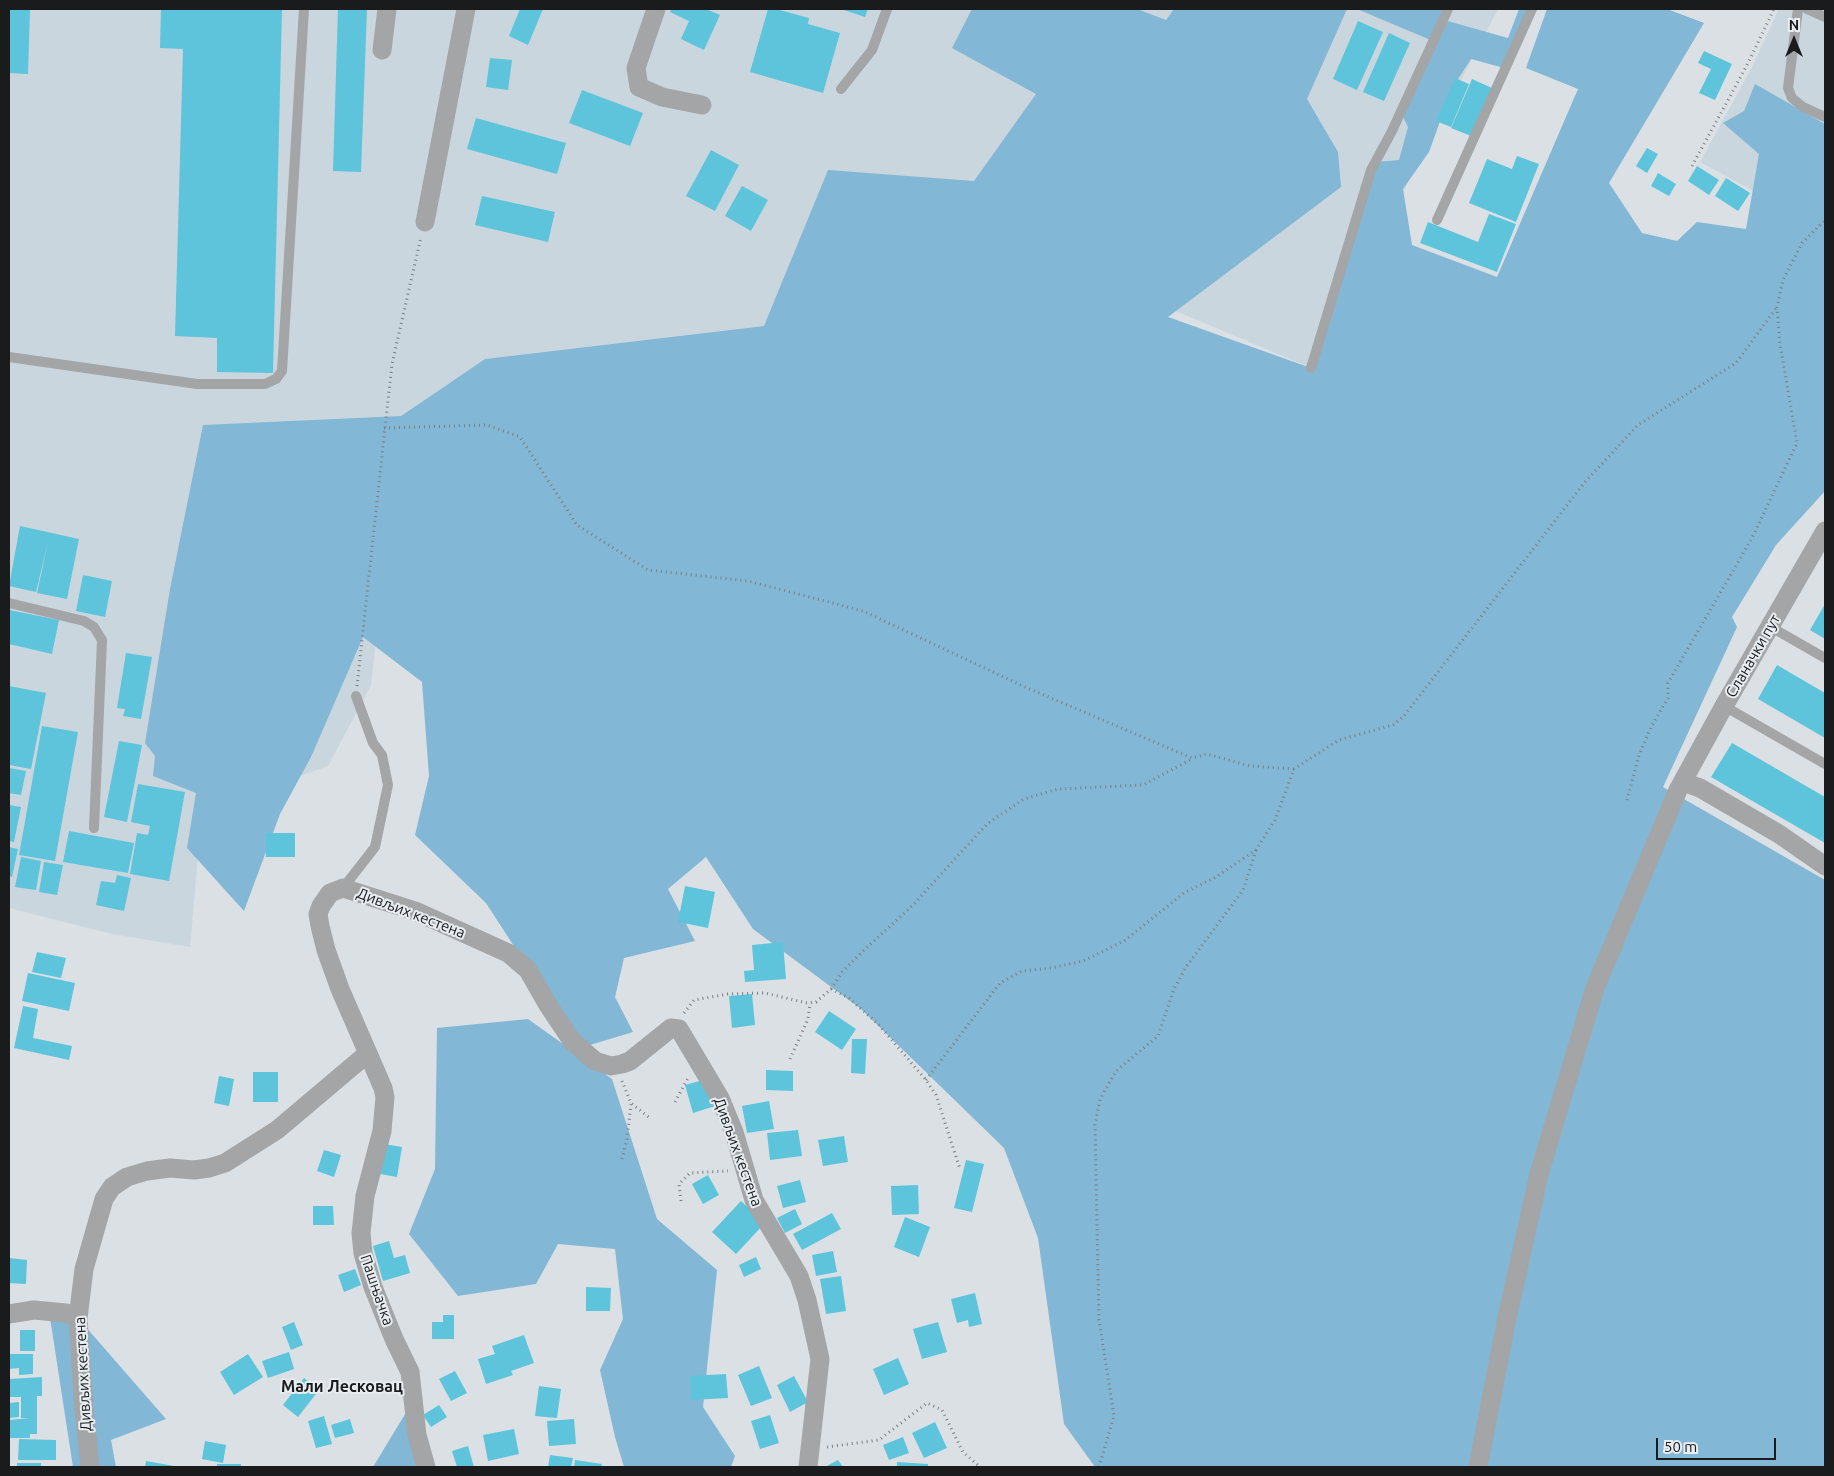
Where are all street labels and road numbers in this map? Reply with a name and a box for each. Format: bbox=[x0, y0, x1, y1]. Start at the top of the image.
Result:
street label: Сланачки пут bbox=[1722, 611, 1784, 701]
street label: Дивљих кестена bbox=[354, 884, 468, 942]
street label: Дивљих кестена bbox=[710, 1095, 766, 1209]
street label: Пашњачка bbox=[356, 1252, 398, 1328]
street label: Дивљих кестена bbox=[71, 1316, 95, 1432]

